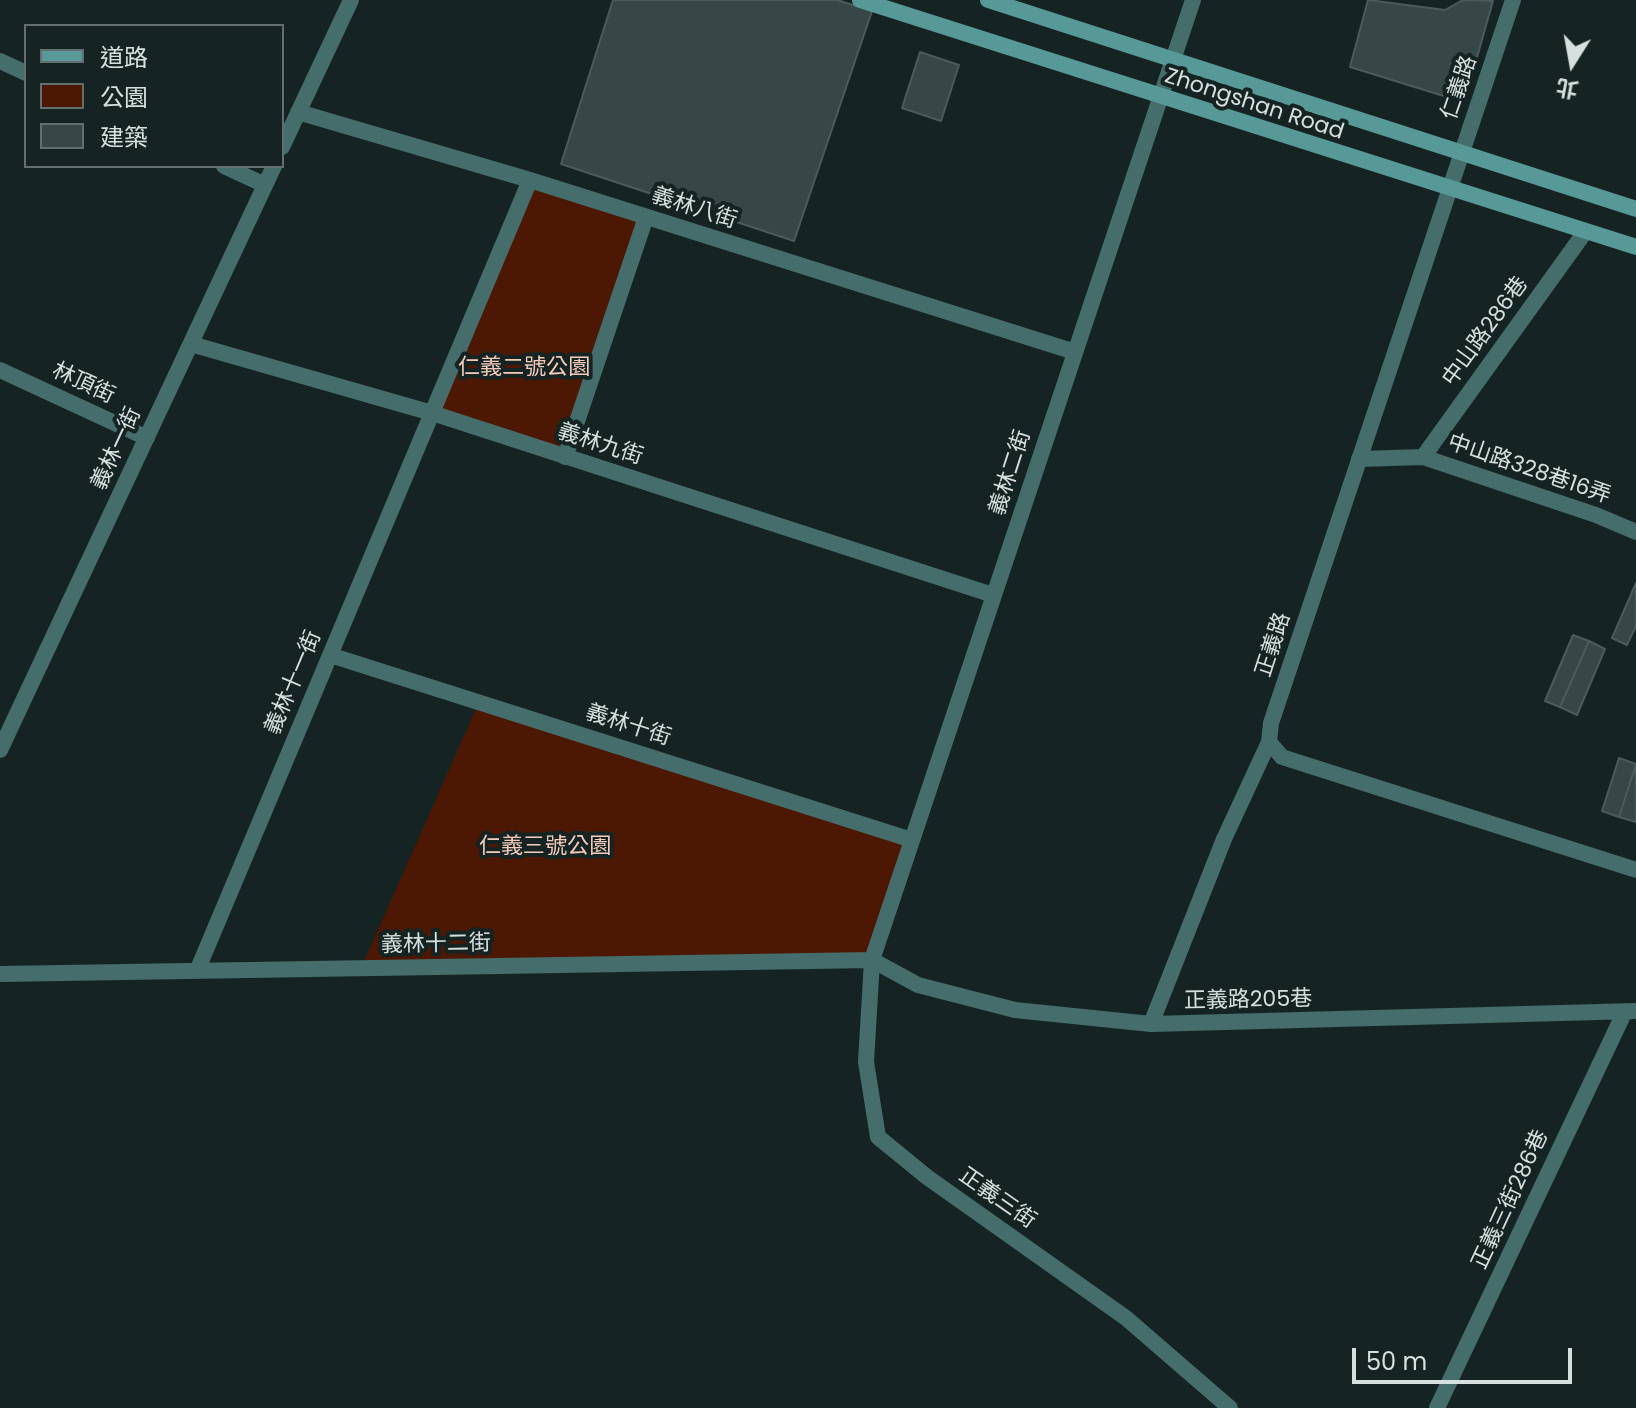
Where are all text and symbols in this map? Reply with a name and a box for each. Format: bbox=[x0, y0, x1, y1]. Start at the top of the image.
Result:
legend bbox=[24, 24, 284, 168]
north arrow bbox=[1532, 24, 1612, 104]
text: 道路 bbox=[100, 41, 148, 74]
street label: 仁義路 bbox=[1437, 53, 1483, 123]
street label: Zhongshan Road bbox=[1161, 64, 1347, 146]
text: 北 bbox=[1554, 71, 1581, 105]
text: 公園 bbox=[100, 81, 148, 114]
text: 建築 bbox=[100, 121, 148, 154]
street label: 義林八街 bbox=[648, 183, 740, 235]
street label: 中山路286巷 bbox=[1438, 272, 1534, 392]
park label: 仁義二號公園 bbox=[458, 355, 590, 381]
street label: 林頂街 bbox=[48, 358, 118, 410]
street label: 義林一街 bbox=[86, 404, 148, 494]
street label: 義林九街 bbox=[554, 419, 646, 471]
street label: 義林二街 bbox=[985, 427, 1037, 519]
street label: 中山路328巷16弄 bbox=[1444, 430, 1614, 510]
street label: 正義路 bbox=[1251, 610, 1297, 680]
street label: 義林十一街 bbox=[260, 627, 328, 739]
street label: 義林十街 bbox=[582, 700, 674, 752]
park label: 仁義三號公園 bbox=[479, 834, 611, 860]
street label: 義林十二街 bbox=[381, 931, 491, 959]
street label: 正義路205巷 bbox=[1184, 987, 1312, 1015]
street label: 正義三街286巷 bbox=[1467, 1126, 1555, 1274]
street label: 正義三街 bbox=[953, 1163, 1041, 1235]
scale bar bbox=[1356, 1332, 1576, 1382]
text: 50 m bbox=[1366, 1345, 1427, 1378]

